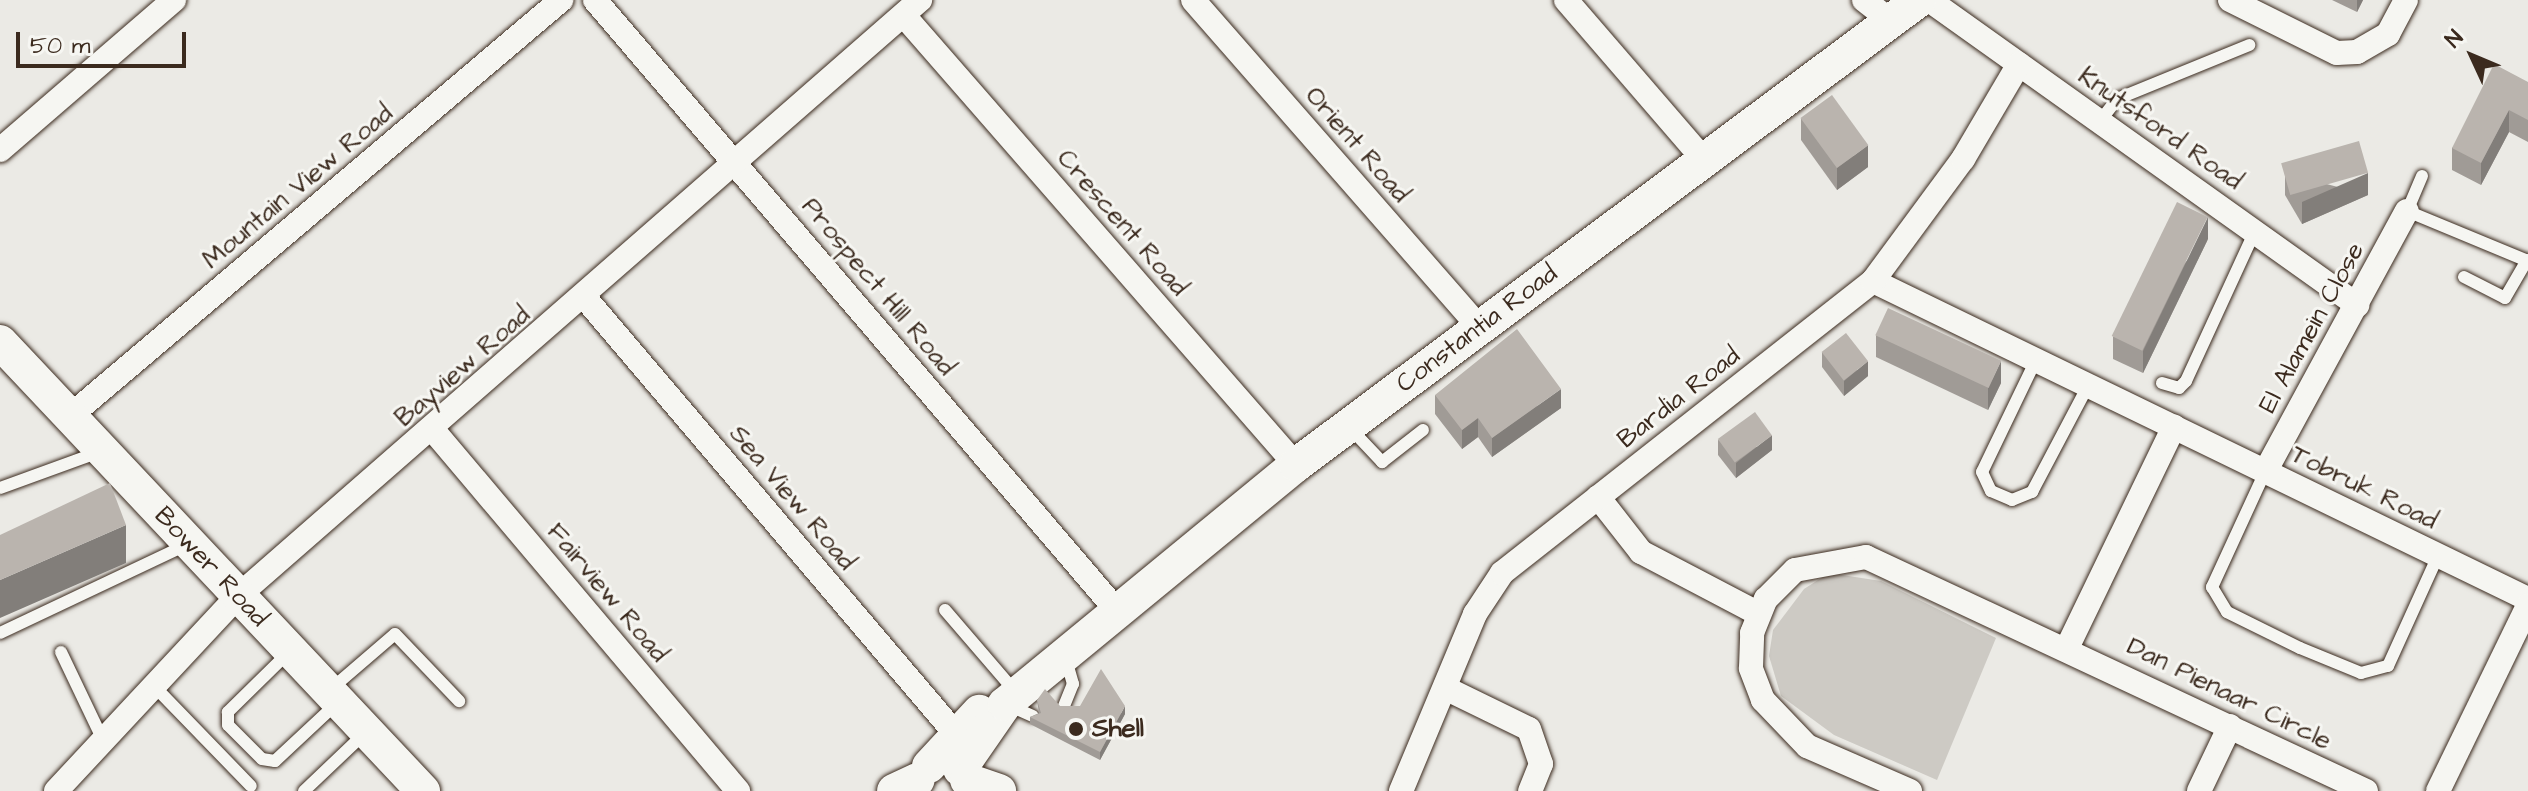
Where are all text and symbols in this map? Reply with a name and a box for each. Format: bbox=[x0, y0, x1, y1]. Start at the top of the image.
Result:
scale bar bbox=[20, 16, 190, 66]
north arrow bbox=[2432, 16, 2512, 96]
text: N bbox=[2438, 23, 2470, 55]
text: 50 m bbox=[30, 29, 90, 63]
street label: Knutsford Road bbox=[2072, 61, 2248, 197]
street label: Orient Road bbox=[1298, 81, 1416, 209]
street label: Mountain View Road bbox=[196, 98, 400, 276]
street label: Crescent Road bbox=[1050, 143, 1194, 303]
street label: Prospect Hill Road bbox=[795, 192, 961, 382]
street label: El Alamein Close bbox=[2252, 237, 2372, 419]
street label: Constantia Road bbox=[1390, 258, 1564, 400]
street label: Bayview Road bbox=[389, 300, 537, 434]
street label: Bardia Road bbox=[1612, 341, 1746, 455]
street label: Sea View Road bbox=[722, 419, 862, 577]
street label: Tobruk Road bbox=[2286, 439, 2442, 537]
street label: Bower Road bbox=[148, 501, 274, 633]
street label: Fairview Road bbox=[540, 517, 674, 669]
street label: Dan Pienaar Circle bbox=[2122, 631, 2336, 757]
place label: Shell bbox=[1092, 713, 1144, 745]
marker: Shell bbox=[1067, 720, 1085, 738]

